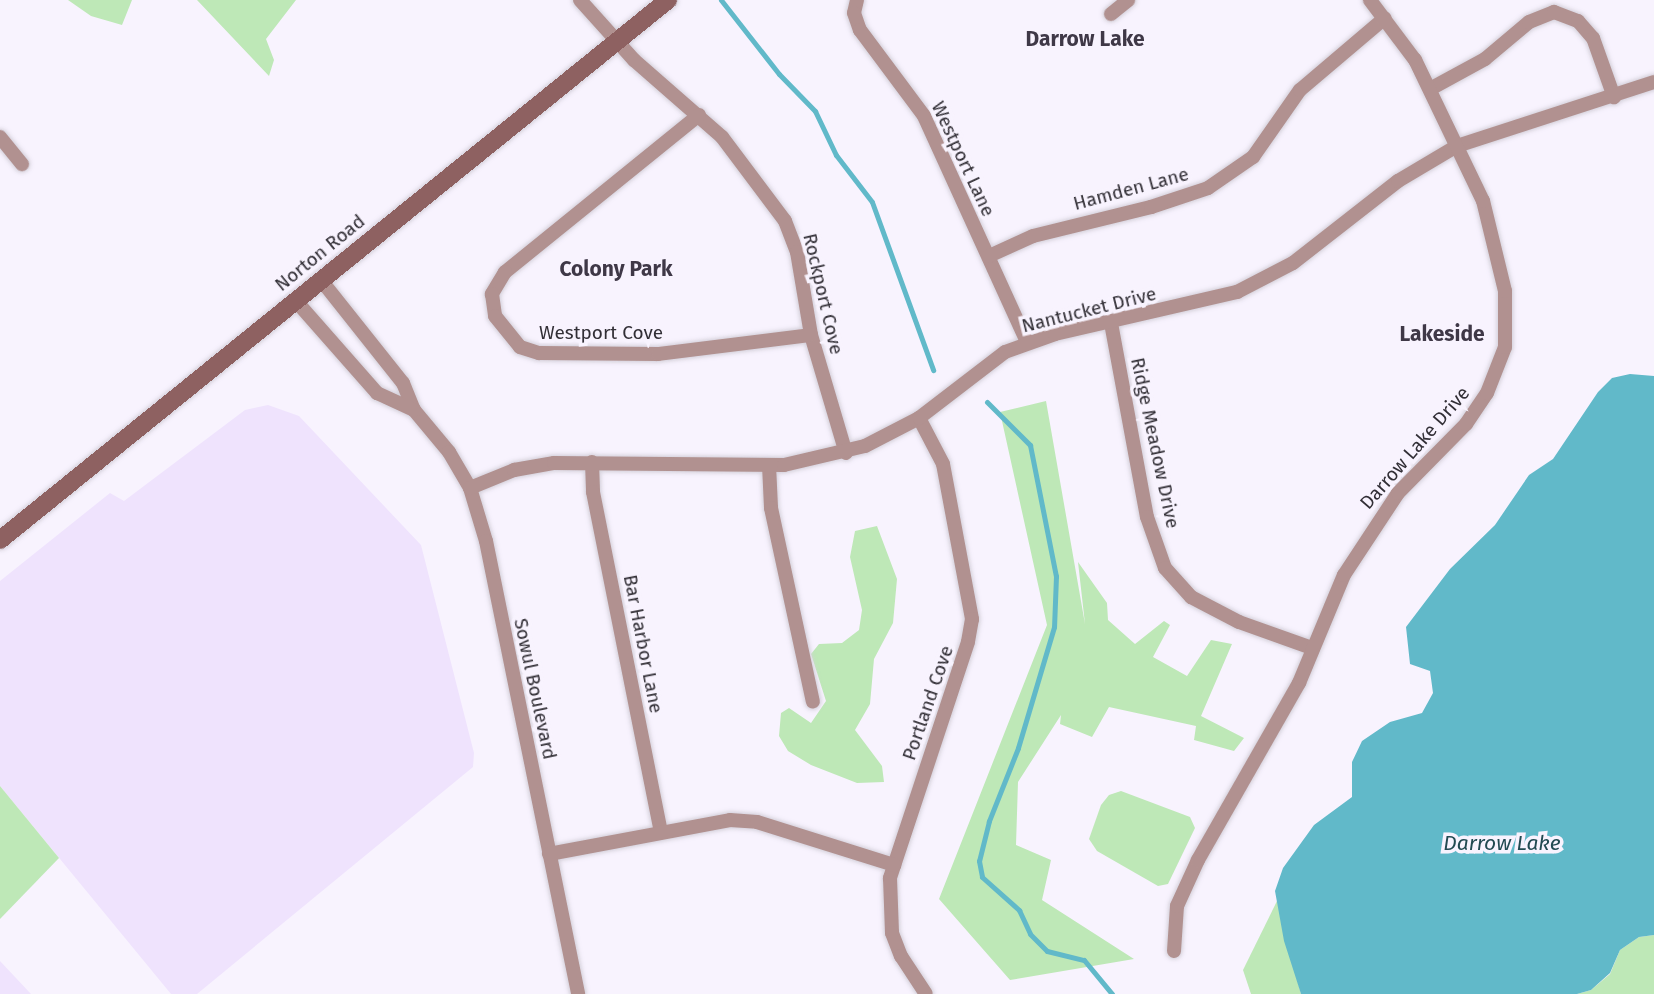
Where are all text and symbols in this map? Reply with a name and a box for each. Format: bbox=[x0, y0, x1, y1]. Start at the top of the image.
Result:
district label: Darrow Lake bbox=[1025, 26, 1145, 52]
street label: Westport Lane bbox=[926, 98, 1000, 220]
street label: Hamden Lane bbox=[1071, 163, 1191, 215]
street label: Norton Road bbox=[270, 210, 370, 296]
street label: Rockport Cove bbox=[798, 231, 848, 357]
district label: Colony Park bbox=[559, 256, 673, 282]
street label: Nantucket Drive bbox=[1019, 282, 1159, 338]
district label: Lakeside bbox=[1399, 321, 1485, 347]
street label: Westport Cove bbox=[539, 322, 663, 344]
street label: Ridge Meadow Drive bbox=[1126, 355, 1184, 531]
street label: Darrow Lake Drive bbox=[1355, 382, 1475, 514]
street label: Bar Harbor Lane bbox=[618, 573, 668, 715]
street label: Sowul Boulevard bbox=[509, 616, 561, 762]
street label: Portland Cove bbox=[898, 643, 958, 763]
water label: Darrow Lake bbox=[1443, 830, 1561, 856]

